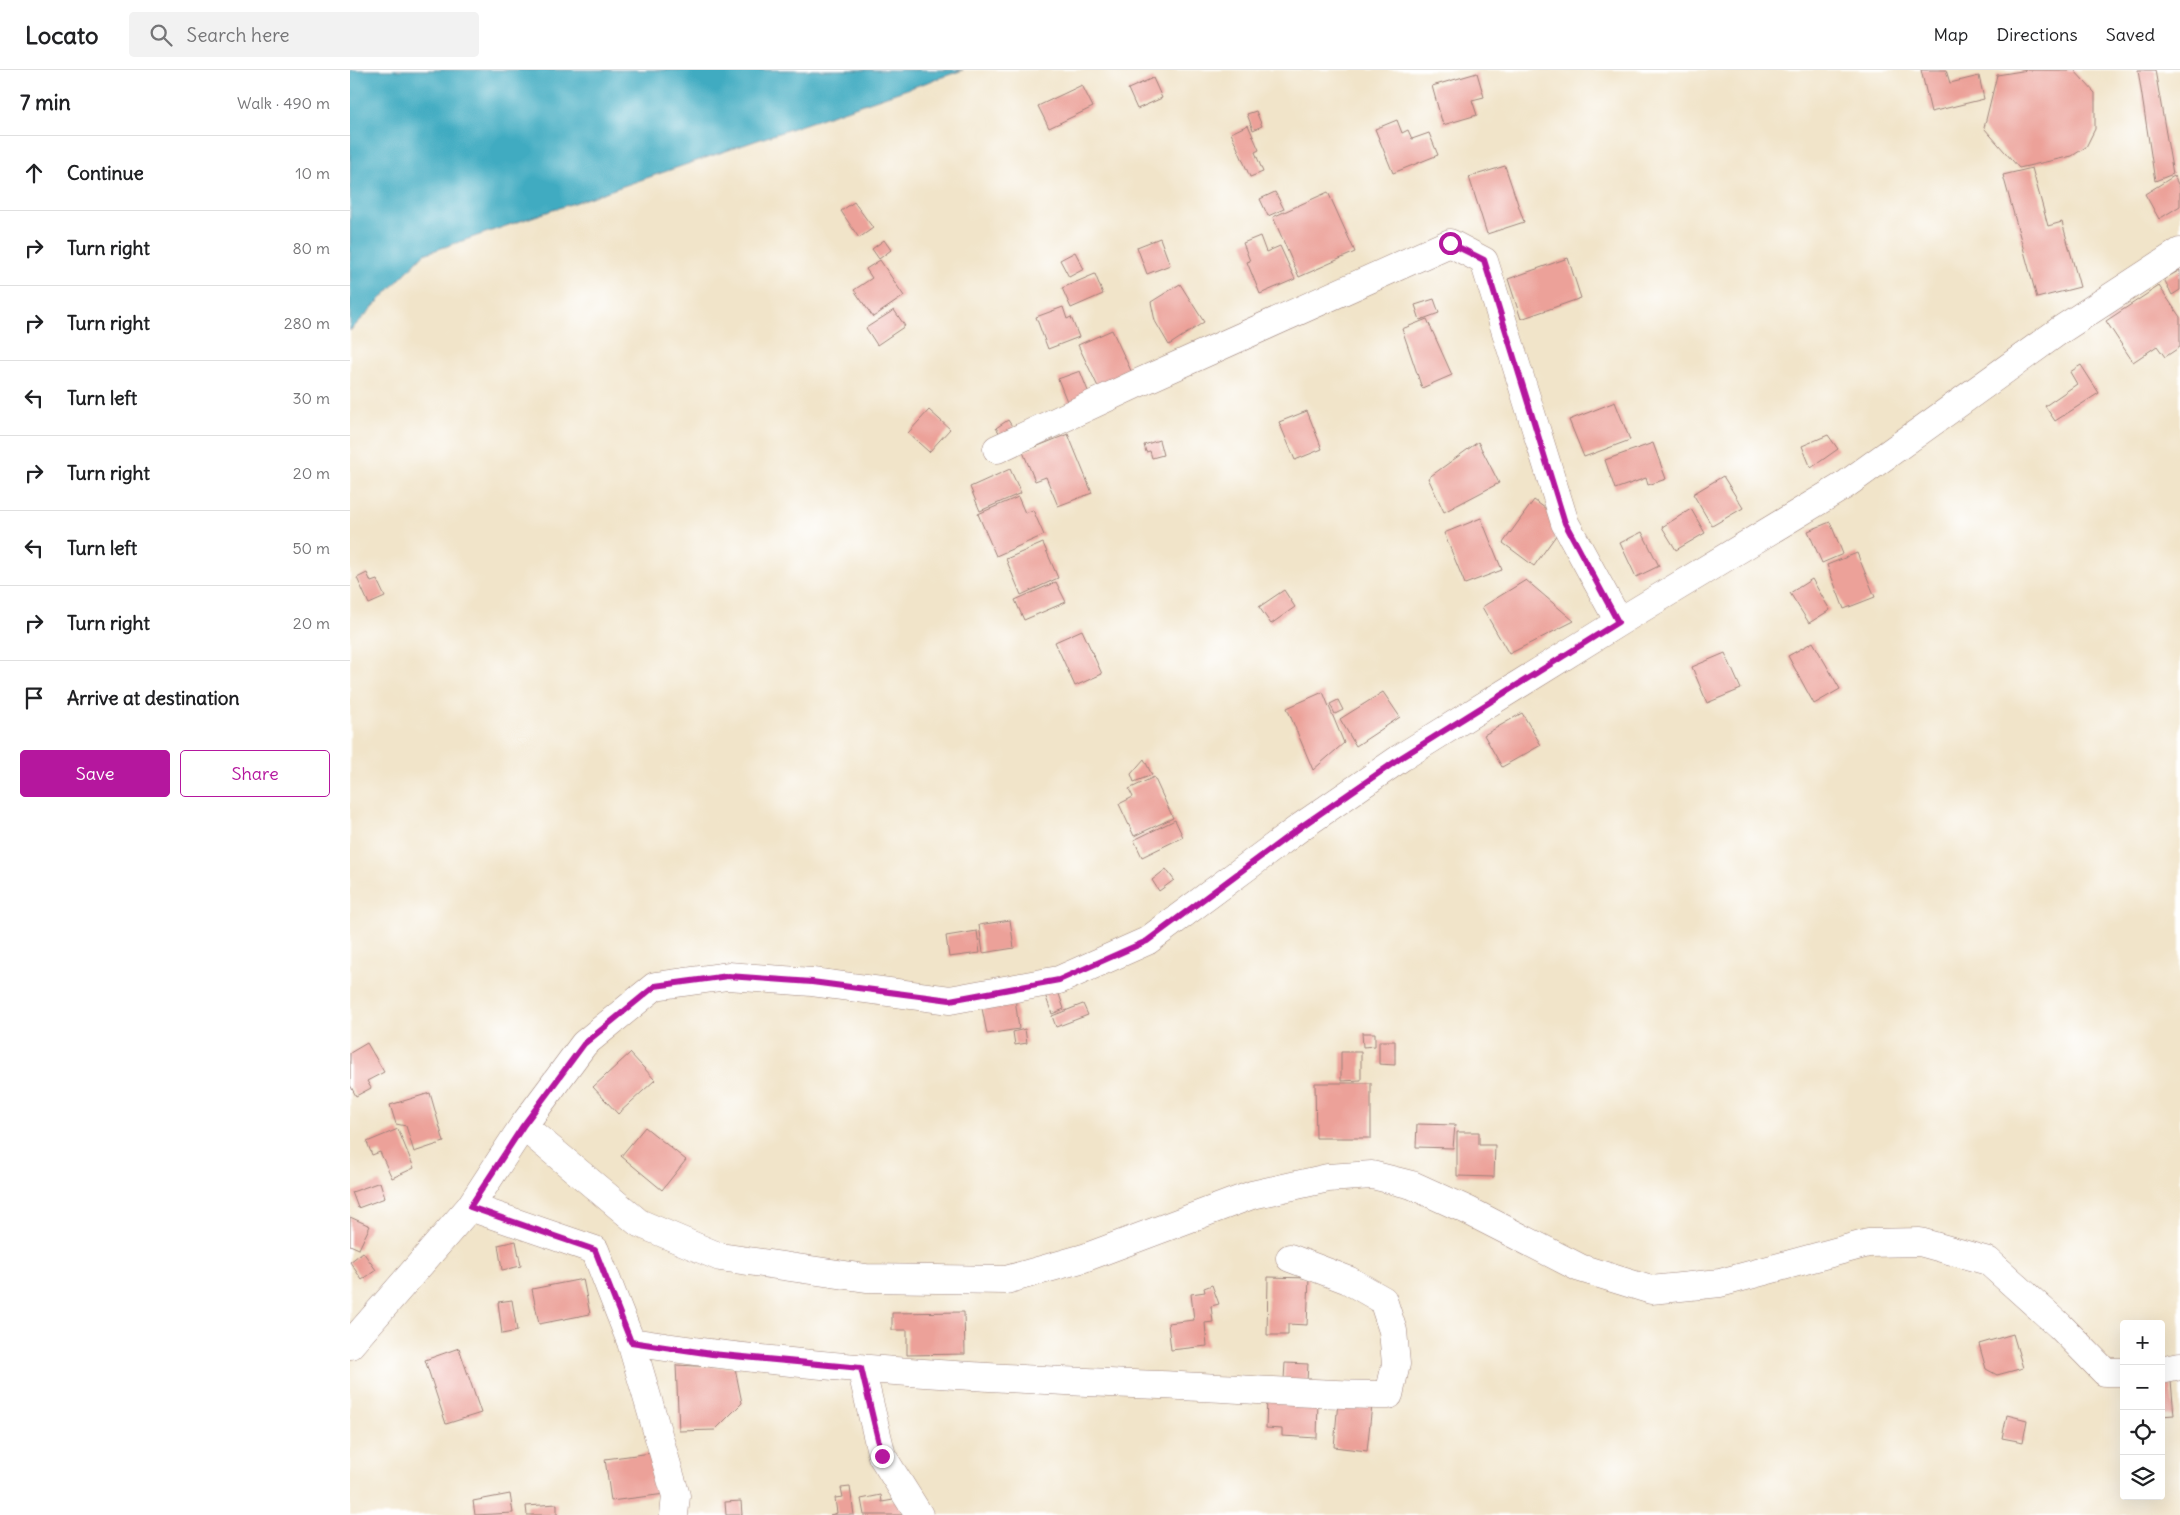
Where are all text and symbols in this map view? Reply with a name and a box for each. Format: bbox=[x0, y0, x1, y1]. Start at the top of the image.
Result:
search box bbox=[129, 12, 479, 57]
text: Locato bbox=[25, 20, 99, 50]
icon: search bbox=[147, 21, 175, 49]
text: Search here bbox=[187, 23, 290, 47]
text: Map bbox=[1933, 23, 1968, 46]
text: Directions bbox=[1996, 23, 2078, 46]
text: Saved bbox=[2106, 23, 2155, 46]
text: 7 min bbox=[20, 89, 71, 116]
text: Walk · 490 m bbox=[237, 93, 330, 113]
icon: ahead bbox=[20, 159, 48, 187]
text: Continue bbox=[67, 161, 144, 185]
text: 10 m bbox=[295, 163, 330, 183]
route start bbox=[1439, 232, 1462, 255]
icon: right bbox=[20, 234, 48, 262]
text: Turn right bbox=[67, 236, 150, 260]
text: 80 m bbox=[292, 238, 330, 258]
icon: right bbox=[20, 309, 48, 337]
text: Turn right bbox=[67, 311, 150, 335]
text: 280 m bbox=[284, 313, 330, 333]
icon: left bbox=[20, 384, 48, 412]
text: Turn left bbox=[67, 386, 137, 410]
text: 30 m bbox=[293, 388, 330, 408]
icon: right bbox=[20, 459, 48, 487]
text: Turn right bbox=[67, 461, 150, 485]
text: 20 m bbox=[293, 463, 330, 483]
icon: left bbox=[20, 534, 48, 562]
text: Turn left bbox=[67, 536, 137, 560]
text: 50 m bbox=[292, 538, 330, 558]
icon: right bbox=[20, 609, 48, 637]
text: Turn right bbox=[67, 611, 150, 635]
text: 20 m bbox=[293, 613, 330, 633]
icon: arrive bbox=[20, 684, 48, 712]
text: Arrive at destination bbox=[67, 686, 240, 710]
button: Save bbox=[20, 750, 170, 797]
button: Share bbox=[180, 750, 330, 797]
map controls bbox=[2120, 1320, 2165, 1500]
button: + bbox=[2120, 1320, 2165, 1365]
button: − bbox=[2120, 1365, 2165, 1410]
button: locate bbox=[2120, 1410, 2165, 1455]
route end bbox=[871, 1445, 894, 1468]
button: layers bbox=[2120, 1455, 2165, 1500]

